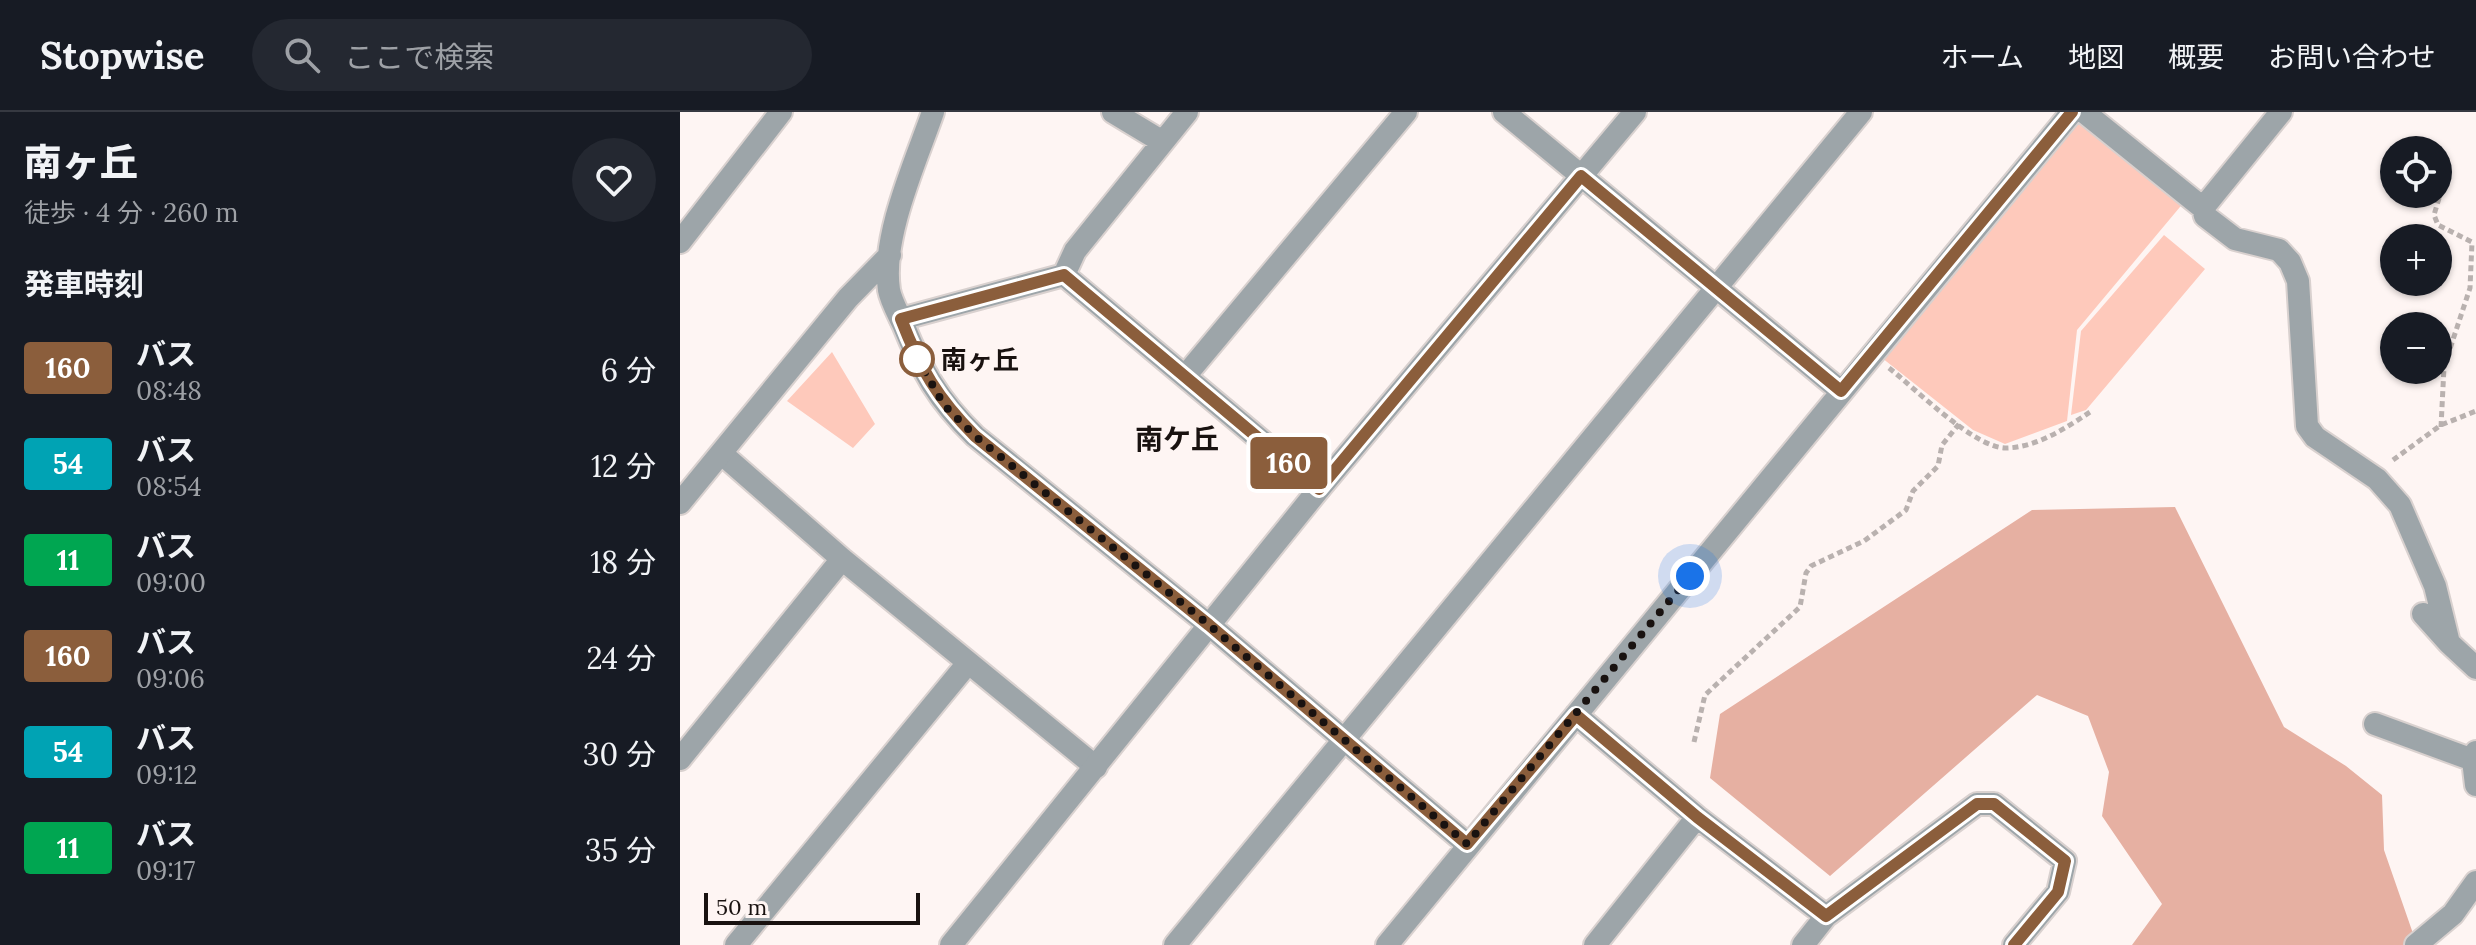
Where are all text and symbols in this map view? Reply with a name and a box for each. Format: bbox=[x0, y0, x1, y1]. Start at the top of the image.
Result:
search box bbox=[252, 19, 812, 91]
text: Stopwise bbox=[40, 31, 204, 79]
icon: search bbox=[280, 33, 324, 77]
text: ここで検索 bbox=[344, 38, 494, 76]
text: ホーム bbox=[1941, 39, 2024, 75]
text: 地図 bbox=[2068, 39, 2124, 75]
text: 概要 bbox=[2168, 39, 2224, 75]
text: お問い合わせ bbox=[2268, 39, 2436, 75]
map controls bbox=[2380, 136, 2452, 384]
button: locate bbox=[2380, 136, 2452, 208]
text: 南ヶ丘 bbox=[24, 138, 138, 186]
button: heart bbox=[572, 138, 656, 222]
text: 徒歩 · 4 分 · 260 m bbox=[24, 196, 239, 229]
button: + bbox=[2380, 224, 2452, 296]
text: 発車時刻 bbox=[24, 265, 144, 303]
button: − bbox=[2380, 312, 2452, 384]
text: バス bbox=[136, 335, 196, 373]
marker: 南ヶ丘 bbox=[900, 342, 934, 376]
place label: 南ヶ丘 bbox=[941, 343, 1019, 376]
text: 160 bbox=[45, 350, 91, 386]
text: 6 分 bbox=[601, 351, 656, 389]
text: 08:48 bbox=[136, 374, 202, 407]
district label: 南ケ丘 bbox=[1135, 421, 1219, 457]
text: バス bbox=[136, 431, 196, 469]
line badge: 160 bbox=[1243, 437, 1335, 489]
text: 160 bbox=[1266, 445, 1312, 481]
text: 54 bbox=[53, 446, 83, 482]
text: 12 分 bbox=[591, 447, 656, 485]
text: 08:54 bbox=[136, 470, 202, 503]
text: バス bbox=[136, 527, 196, 565]
text: 11 bbox=[57, 542, 79, 578]
text: 18 分 bbox=[590, 543, 656, 581]
your location bbox=[1670, 556, 1710, 596]
text: 09:00 bbox=[136, 566, 206, 599]
text: バス bbox=[136, 623, 196, 661]
text: 160 bbox=[45, 638, 91, 674]
text: 24 分 bbox=[586, 639, 656, 677]
text: 09:06 bbox=[136, 662, 205, 695]
text: バス bbox=[136, 719, 196, 757]
text: 54 bbox=[53, 734, 83, 770]
text: 30 分 bbox=[583, 735, 656, 773]
text: 09:12 bbox=[136, 758, 197, 791]
text: バス bbox=[136, 815, 196, 853]
text: 11 bbox=[57, 830, 79, 866]
text: 35 分 bbox=[585, 831, 656, 869]
text: 09:17 bbox=[136, 854, 195, 887]
scale bar bbox=[704, 889, 920, 925]
text: 50 m bbox=[716, 893, 767, 921]

